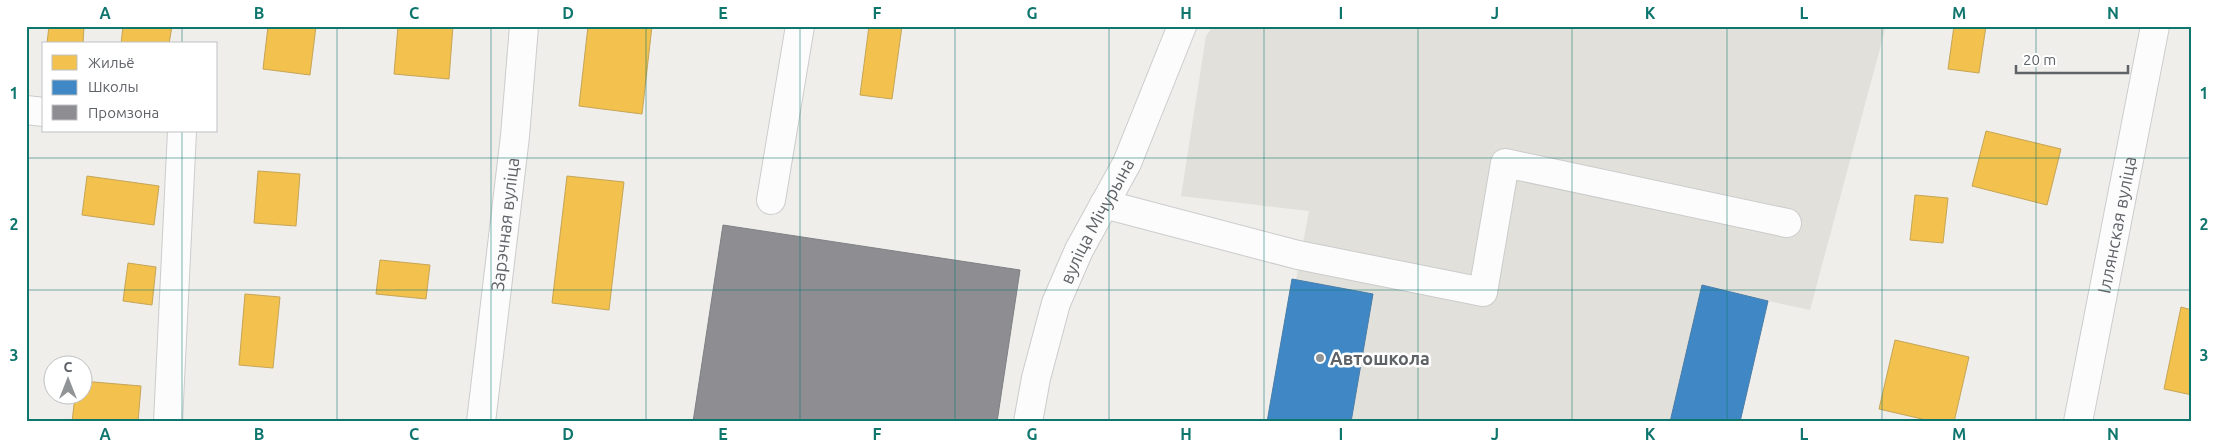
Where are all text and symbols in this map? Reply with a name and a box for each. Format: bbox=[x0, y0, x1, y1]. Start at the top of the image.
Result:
text: A bbox=[99, 4, 111, 22]
text: B bbox=[254, 4, 264, 22]
text: C bbox=[409, 4, 419, 22]
text: D bbox=[562, 4, 574, 22]
text: E bbox=[718, 4, 728, 22]
text: F bbox=[873, 4, 882, 22]
text: G bbox=[1026, 4, 1038, 22]
text: H bbox=[1180, 4, 1192, 22]
text: I bbox=[1339, 4, 1343, 22]
text: J bbox=[1491, 4, 1499, 22]
text: K bbox=[1645, 4, 1656, 22]
text: L bbox=[1800, 4, 1809, 22]
text: M bbox=[1952, 4, 1966, 22]
text: N bbox=[2107, 4, 2119, 22]
legend bbox=[42, 42, 218, 132]
scale bar bbox=[2016, 42, 2128, 74]
text: 20 m bbox=[2023, 51, 2056, 68]
text: Жильё bbox=[88, 54, 135, 71]
text: Школы bbox=[88, 78, 139, 95]
text: 1 bbox=[9, 84, 19, 102]
text: 1 bbox=[2199, 84, 2209, 102]
text: Промзона bbox=[88, 104, 159, 121]
street label: Іллянская вуліца bbox=[2093, 154, 2139, 295]
street label: вуліца Мічурына bbox=[1056, 155, 1138, 287]
street label: Зарэчная вуліца bbox=[487, 156, 522, 292]
text: 2 bbox=[9, 215, 19, 233]
text: 2 bbox=[2199, 215, 2209, 233]
text: 3 bbox=[9, 346, 19, 364]
text: 3 bbox=[2199, 346, 2209, 364]
place label: Автошкола bbox=[1330, 348, 1430, 368]
marker: Автошкола bbox=[1314, 352, 1326, 364]
north arrow bbox=[42, 356, 92, 406]
text: С bbox=[64, 359, 73, 375]
text: A bbox=[99, 425, 111, 443]
text: B bbox=[254, 425, 264, 443]
text: C bbox=[409, 425, 419, 443]
text: D bbox=[562, 425, 574, 443]
text: E bbox=[718, 425, 728, 443]
text: F bbox=[873, 425, 882, 443]
text: G bbox=[1026, 425, 1038, 443]
text: H bbox=[1180, 425, 1192, 443]
text: I bbox=[1339, 425, 1343, 443]
text: J bbox=[1491, 425, 1499, 443]
text: K bbox=[1645, 425, 1656, 443]
text: L bbox=[1800, 425, 1809, 443]
text: M bbox=[1952, 425, 1966, 443]
text: N bbox=[2107, 425, 2119, 443]

